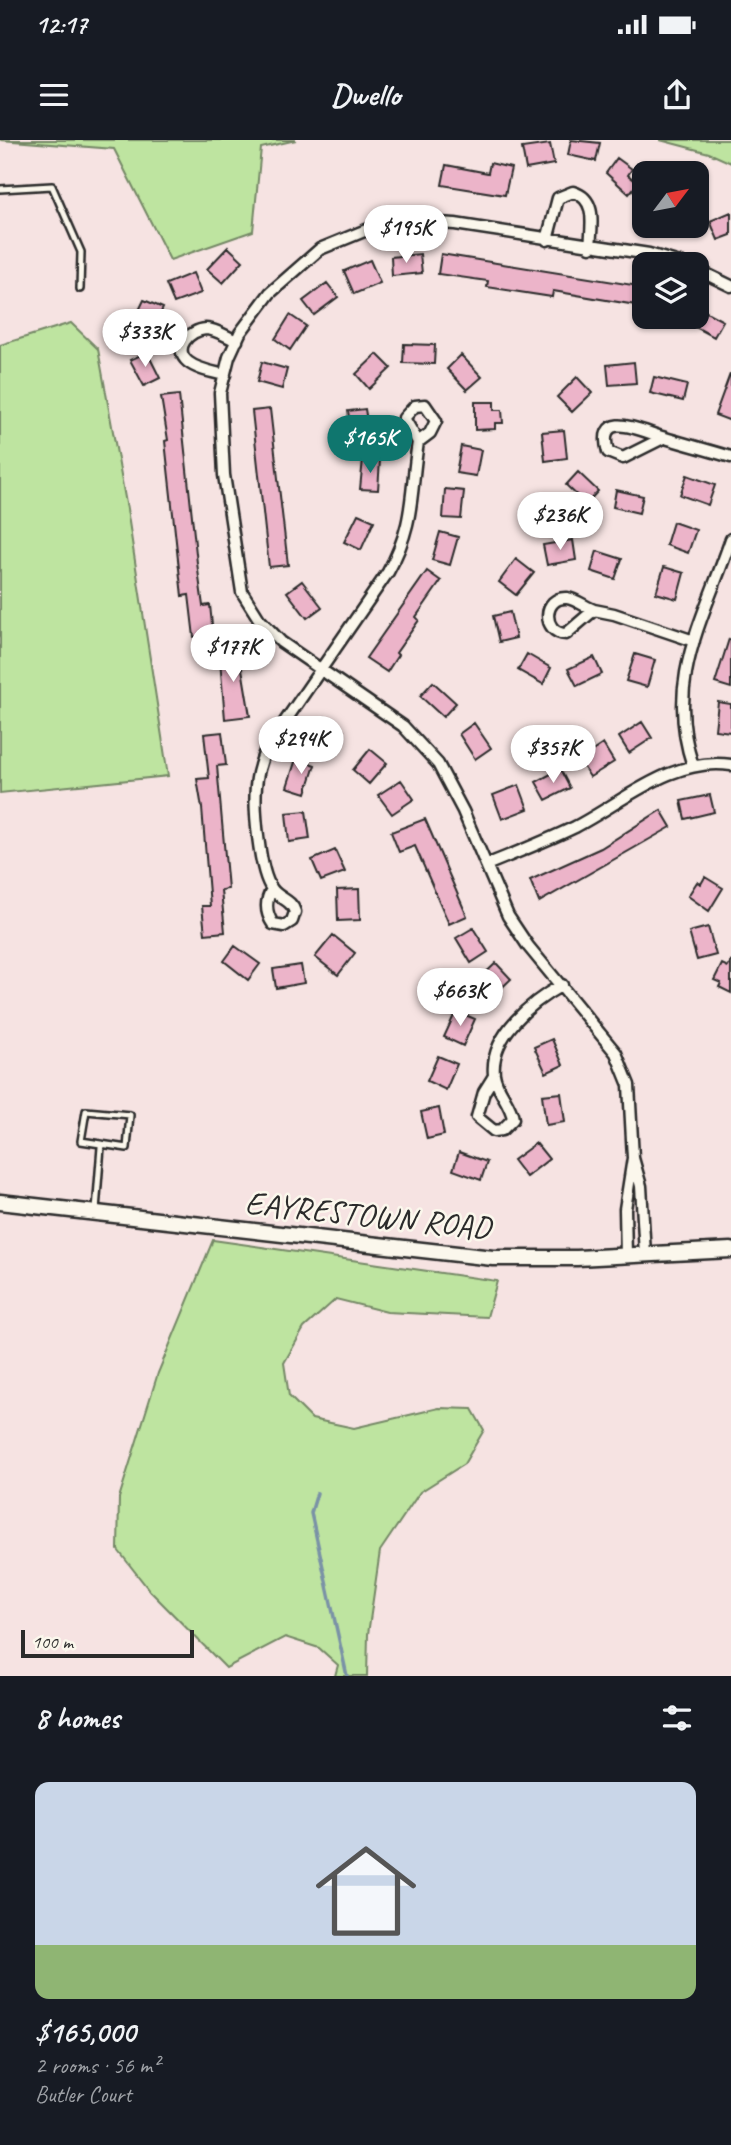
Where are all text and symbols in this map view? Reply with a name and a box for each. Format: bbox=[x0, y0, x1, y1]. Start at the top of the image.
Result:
text: 12:17 bbox=[35, 8, 87, 41]
text: Dwello bbox=[331, 74, 400, 115]
icon: menu bbox=[35, 76, 73, 114]
icon: share bbox=[658, 76, 696, 114]
north arrow bbox=[632, 161, 709, 238]
map controls bbox=[632, 161, 709, 329]
pin: $195K bbox=[357, 206, 455, 265]
text: $195K bbox=[380, 213, 432, 242]
button: layers bbox=[632, 252, 709, 329]
pin: $333K bbox=[96, 310, 194, 369]
text: $333K bbox=[118, 317, 172, 346]
pin: $165K bbox=[321, 416, 419, 475]
text: $165K bbox=[343, 423, 397, 452]
pin: $236K bbox=[511, 492, 609, 552]
text: $236K bbox=[533, 500, 587, 529]
pin: $177K bbox=[184, 624, 282, 684]
text: $177K bbox=[207, 632, 259, 661]
pin: $294K bbox=[252, 716, 350, 776]
text: $294K bbox=[275, 724, 327, 753]
pin: $357K bbox=[504, 726, 602, 785]
text: $357K bbox=[527, 733, 579, 762]
pin: $663K bbox=[411, 968, 509, 1028]
text: $663K bbox=[433, 976, 487, 1005]
street label: EAYRESTOWN ROAD bbox=[243, 1181, 496, 1249]
scale bar bbox=[21, 1627, 194, 1659]
text: 100 m bbox=[32, 1630, 73, 1654]
text: 8 homes bbox=[35, 1699, 120, 1737]
icon: filters bbox=[658, 1699, 696, 1737]
icon: home bbox=[303, 1828, 429, 1954]
text: $165,000 bbox=[35, 2013, 136, 2051]
text: 2 rooms · 56 m² bbox=[35, 2051, 159, 2080]
text: Butler Court bbox=[35, 2080, 132, 2109]

